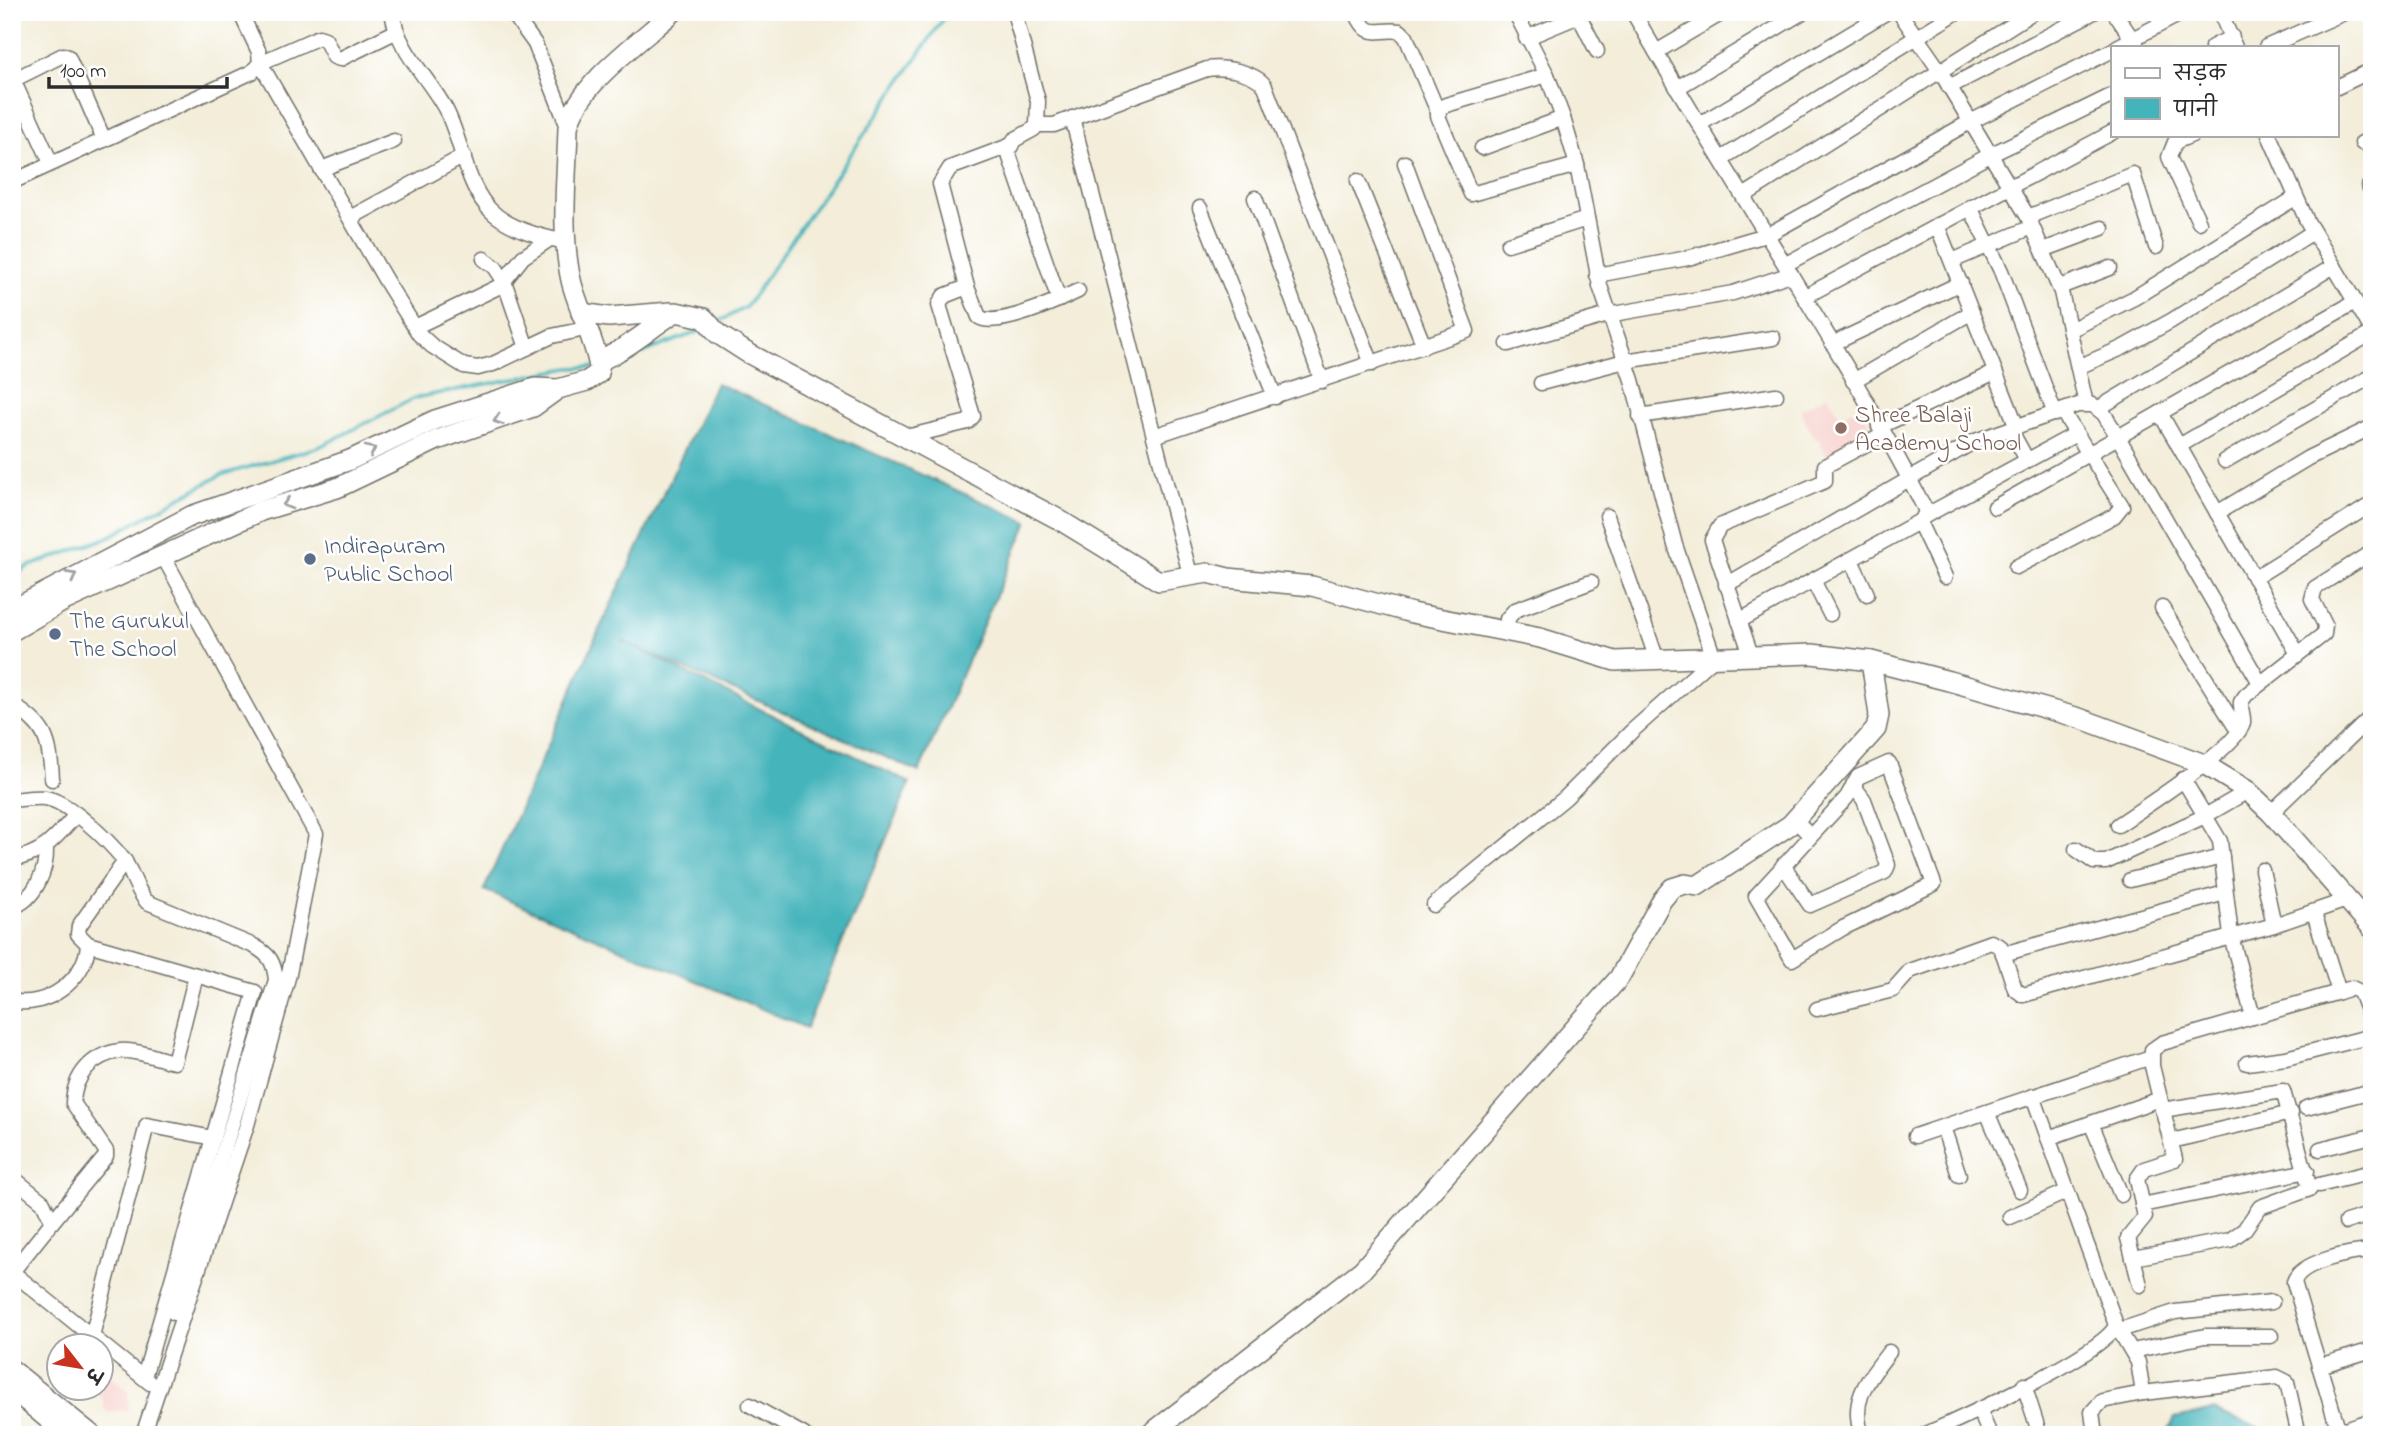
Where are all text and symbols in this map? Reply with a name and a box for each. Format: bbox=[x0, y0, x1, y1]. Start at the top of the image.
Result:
scale bar bbox=[49, 46, 228, 90]
legend bbox=[2111, 46, 2338, 136]
text: 100 m bbox=[60, 57, 106, 87]
text: सड़क bbox=[2173, 60, 2227, 90]
text: पानी bbox=[2173, 93, 2219, 126]
place label: Shree Balaji Academy School bbox=[1855, 399, 2021, 463]
one-way arrow bbox=[492, 411, 504, 426]
marker: Shree Balaji Academy School bbox=[1833, 420, 1849, 436]
one-way arrow bbox=[364, 444, 376, 458]
one-way arrow bbox=[281, 495, 293, 510]
place label: Indirapuram Public School bbox=[324, 530, 453, 593]
marker: Indirapuram Public School bbox=[302, 551, 318, 567]
one-way arrow bbox=[65, 571, 77, 585]
place label: The Gurukul The School bbox=[69, 605, 189, 668]
marker: The Gurukul The School bbox=[47, 626, 63, 642]
north arrow bbox=[46, 1332, 116, 1402]
text: उ bbox=[76, 1360, 108, 1389]

